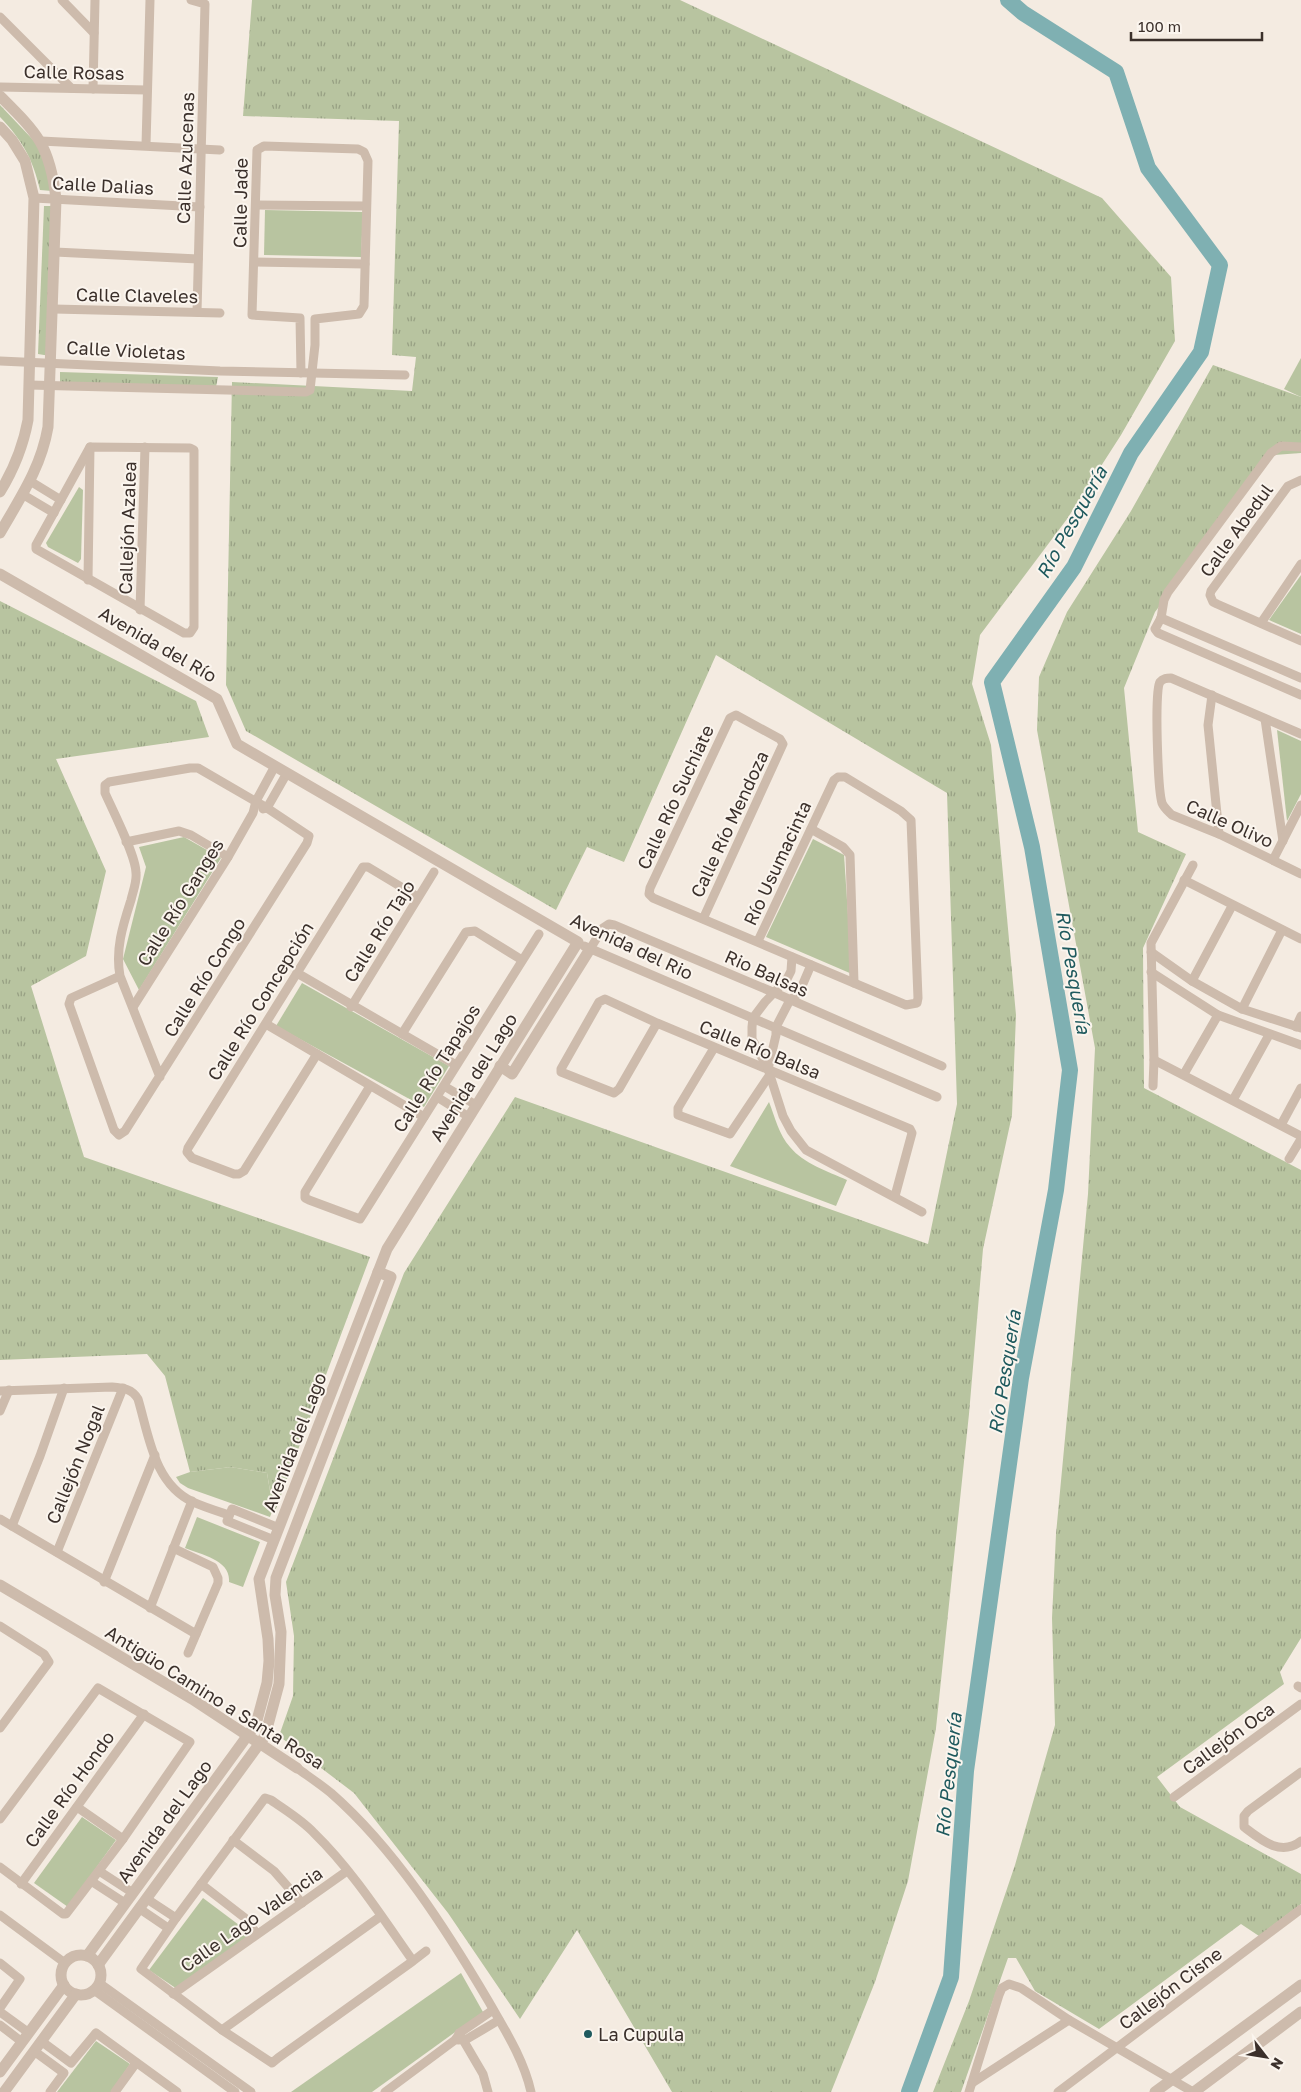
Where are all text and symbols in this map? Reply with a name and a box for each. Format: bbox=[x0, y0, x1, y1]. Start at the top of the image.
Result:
scale bar bbox=[1131, 10, 1262, 42]
text: 100 m bbox=[1138, 17, 1181, 35]
street label: Calle Rosas bbox=[23, 60, 125, 84]
street label: Calle Azucenas bbox=[172, 92, 198, 224]
street label: Calle Jade bbox=[228, 158, 252, 248]
street label: Calle Dalias bbox=[52, 171, 154, 199]
street label: Calle Claveles bbox=[76, 283, 198, 307]
street label: Calle Violetas bbox=[66, 336, 186, 364]
street label: Callejón Azalea bbox=[114, 461, 140, 595]
water label: Río Pesquería bbox=[1031, 461, 1112, 582]
street label: Calle Abedul bbox=[1195, 479, 1277, 581]
street label: Avenida del Río bbox=[95, 601, 221, 687]
street label: Calle Río Suchiate bbox=[632, 721, 718, 873]
street label: Calle Río Mendoza bbox=[685, 747, 773, 901]
street label: Calle Olivo bbox=[1183, 794, 1277, 852]
street label: Río Usumacinta bbox=[739, 797, 815, 929]
street label: Calle Río Ganges bbox=[132, 834, 228, 970]
street label: Calle Río Tajo bbox=[339, 876, 419, 986]
street label: Avenida del Rio bbox=[567, 908, 697, 984]
water label: Río Pesquería bbox=[1052, 908, 1096, 1037]
street label: Calle Río Congo bbox=[158, 913, 250, 1041]
street label: Calle Río Concepción bbox=[202, 918, 318, 1084]
street label: Rio Balsas bbox=[722, 945, 812, 1001]
street label: Calle Río Tapajos bbox=[388, 1000, 484, 1136]
street label: Avenida del Lago bbox=[425, 1009, 521, 1145]
street label: Calle Río Balsa bbox=[696, 1015, 824, 1083]
water label: Río Pesquería bbox=[983, 1307, 1025, 1436]
street label: Avenida del Lago bbox=[257, 1369, 331, 1515]
street label: Callejón Nogal bbox=[41, 1401, 109, 1527]
street label: Antigüo Camino a Santa Rosa bbox=[102, 1621, 328, 1773]
street label: Callejón Oca bbox=[1178, 1697, 1278, 1779]
water label: Río Pesquería bbox=[930, 1710, 966, 1838]
street label: Calle Río Hondo bbox=[19, 1727, 119, 1851]
street label: Avenida del Lago bbox=[112, 1755, 216, 1887]
street label: Calle Lago Valencia bbox=[176, 1862, 326, 1976]
street label: Callejón Cisne bbox=[1114, 1942, 1226, 2034]
place label: La Cupula bbox=[598, 2023, 684, 2045]
marker: La Cupula bbox=[582, 2028, 594, 2040]
north arrow bbox=[1241, 2032, 1291, 2082]
text: N bbox=[1268, 2055, 1288, 2073]

